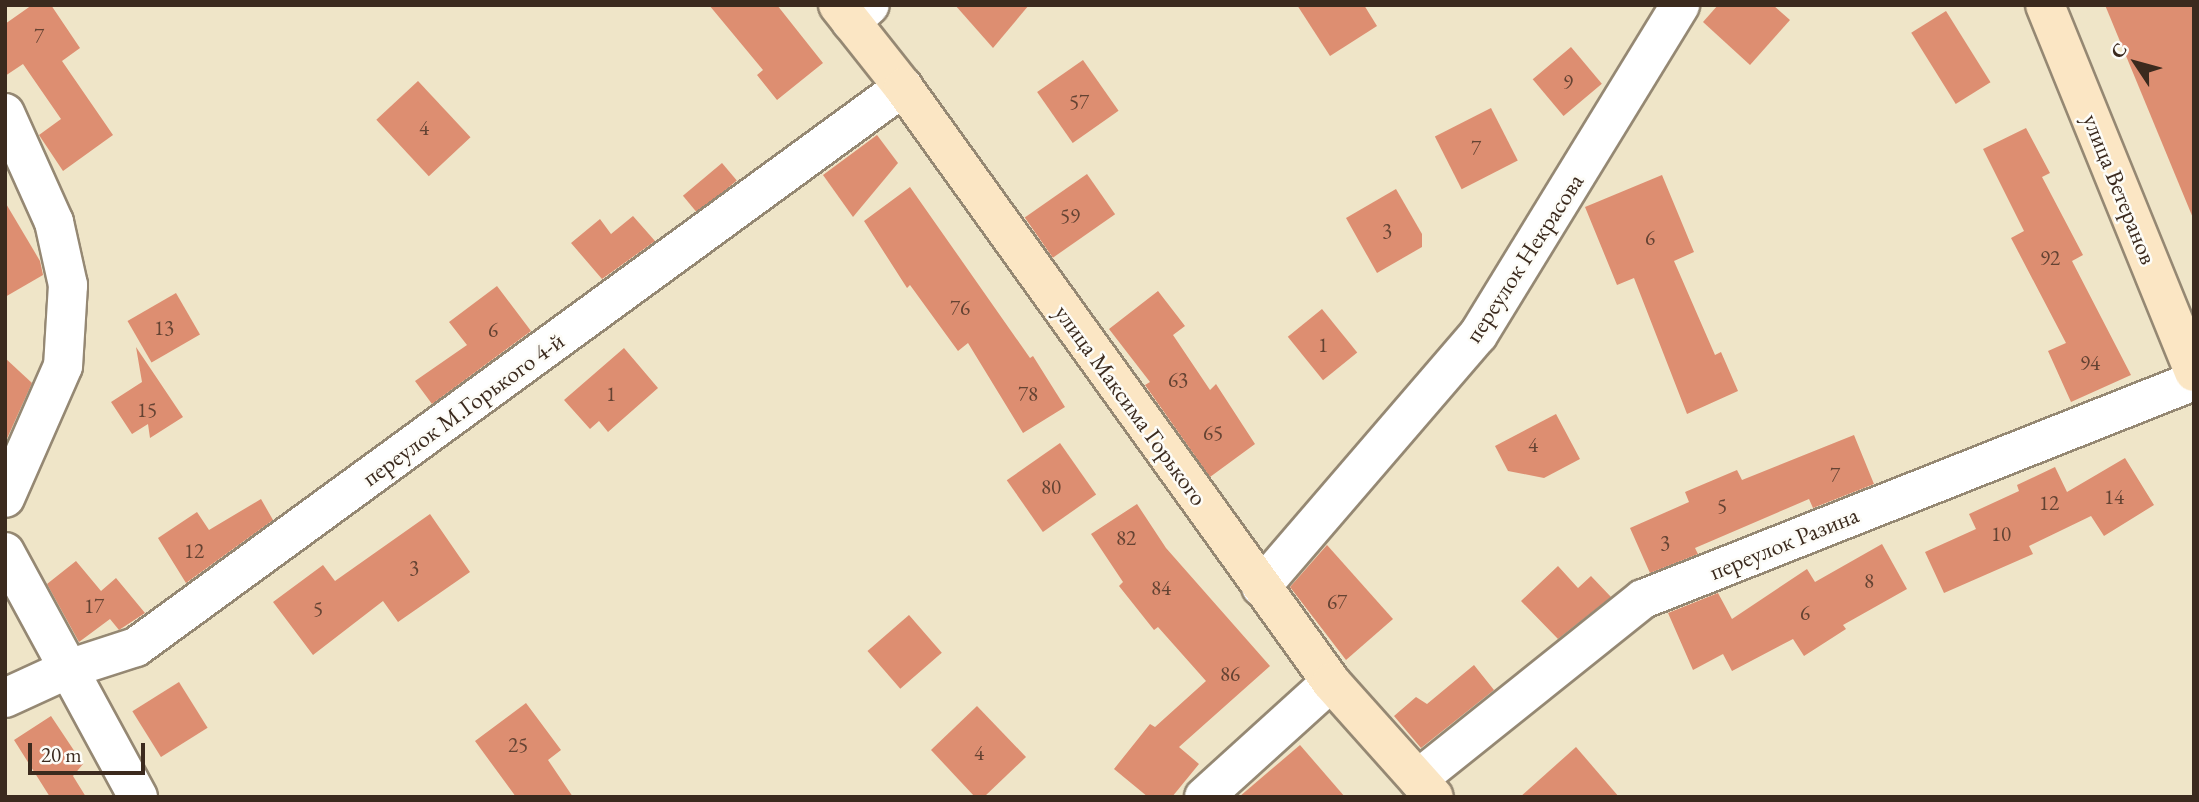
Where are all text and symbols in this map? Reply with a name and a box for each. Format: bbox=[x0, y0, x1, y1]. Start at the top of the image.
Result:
house number: 7 bbox=[34, 23, 44, 49]
north arrow bbox=[2101, 28, 2171, 98]
text: С bbox=[2105, 38, 2133, 63]
house number: 9 bbox=[1563, 69, 1573, 95]
house number: 57 bbox=[1069, 89, 1089, 115]
street label: улица Ветеранов bbox=[2077, 110, 2163, 268]
house number: 4 bbox=[419, 115, 429, 141]
house number: 7 bbox=[1471, 135, 1481, 161]
street label: переулок Некрасова bbox=[1459, 168, 1589, 348]
house number: 59 bbox=[1060, 203, 1080, 229]
house number: 3 bbox=[1382, 218, 1392, 244]
house number: 6 bbox=[1645, 225, 1655, 251]
house number: 92 bbox=[2040, 245, 2060, 271]
house number: 76 bbox=[950, 295, 970, 321]
street label: улица Максима Горького bbox=[1048, 299, 1214, 511]
house number: 13 bbox=[154, 315, 174, 341]
house number: 6 bbox=[488, 317, 498, 343]
street label: переулок М.Горького 4-й bbox=[356, 326, 570, 492]
house number: 1 bbox=[1318, 332, 1328, 358]
house number: 94 bbox=[2080, 350, 2100, 376]
house number: 63 bbox=[1168, 367, 1188, 393]
house number: 1 bbox=[606, 381, 616, 407]
house number: 78 bbox=[1018, 381, 1038, 407]
house number: 15 bbox=[137, 397, 157, 423]
house number: 65 bbox=[1203, 420, 1223, 446]
house number: 4 bbox=[1528, 432, 1538, 458]
house number: 7 bbox=[1830, 462, 1840, 488]
house number: 80 bbox=[1041, 474, 1061, 500]
house number: 14 bbox=[2104, 484, 2124, 510]
house number: 12 bbox=[2039, 490, 2059, 516]
house number: 5 bbox=[1717, 493, 1727, 519]
street label: переулок Разина bbox=[1705, 500, 1863, 586]
house number: 10 bbox=[1991, 521, 2011, 547]
house number: 82 bbox=[1116, 525, 1136, 551]
house number: 3 bbox=[1660, 530, 1670, 556]
house number: 12 bbox=[184, 538, 204, 564]
house number: 3 bbox=[409, 555, 419, 581]
house number: 8 bbox=[1864, 568, 1874, 594]
house number: 84 bbox=[1151, 575, 1171, 601]
house number: 67 bbox=[1327, 589, 1347, 615]
house number: 17 bbox=[84, 593, 104, 619]
house number: 5 bbox=[313, 596, 323, 622]
house number: 6 bbox=[1800, 600, 1810, 626]
house number: 86 bbox=[1220, 661, 1240, 687]
scale bar bbox=[32, 728, 149, 772]
house number: 25 bbox=[508, 732, 528, 758]
house number: 4 bbox=[974, 740, 984, 766]
text: 20 m bbox=[41, 741, 82, 768]

